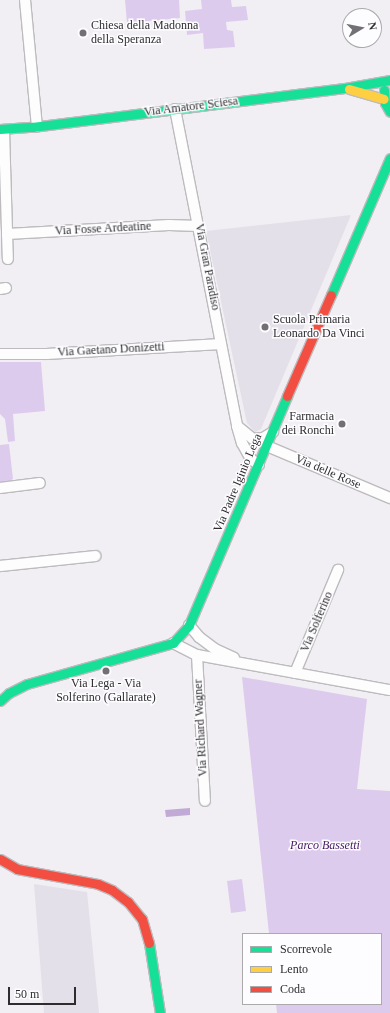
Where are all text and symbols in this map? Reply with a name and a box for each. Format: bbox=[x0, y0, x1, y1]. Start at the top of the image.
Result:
north arrow bbox=[342, 8, 382, 48]
place label: Chiesa della Madonna della Speranza bbox=[91, 19, 198, 47]
text: N bbox=[366, 21, 379, 31]
marker: Chiesa della Madonna della Speranza bbox=[78, 28, 88, 38]
street label: Via Amatore Sciesa bbox=[143, 94, 239, 120]
street label: Via Fosse Ardeatine bbox=[54, 219, 152, 239]
street label: Via Gran Paradiso bbox=[192, 222, 222, 312]
place label: Scuola Primaria Leonardo Da Vinci bbox=[273, 313, 365, 341]
marker: Scuola Primaria Leonardo Da Vinci bbox=[260, 322, 270, 332]
street label: Via Gaetano Donizetti bbox=[57, 340, 165, 360]
place label: Farmacia dei Ronchi bbox=[282, 410, 334, 438]
marker: Farmacia dei Ronchi bbox=[337, 419, 347, 429]
street label: Via Padre Iginio Lega bbox=[211, 432, 265, 534]
street label: Via delle Rose bbox=[293, 452, 363, 492]
street label: Via Solferino bbox=[298, 590, 336, 654]
marker: Via Lega - Via Solferino (Gallarate) bbox=[101, 666, 111, 676]
place label: Via Lega - Via Solferino (Gallarate) bbox=[56, 677, 156, 705]
street label: Via Richard Wagner bbox=[191, 679, 211, 777]
park label: Parco Bassetti bbox=[290, 839, 360, 853]
legend bbox=[242, 933, 382, 1005]
text: Scorrevole bbox=[280, 942, 332, 956]
text: Lento bbox=[280, 962, 308, 976]
scale bar bbox=[10, 979, 78, 1005]
text: Coda bbox=[280, 982, 305, 996]
text: 50 m bbox=[15, 987, 39, 1001]

